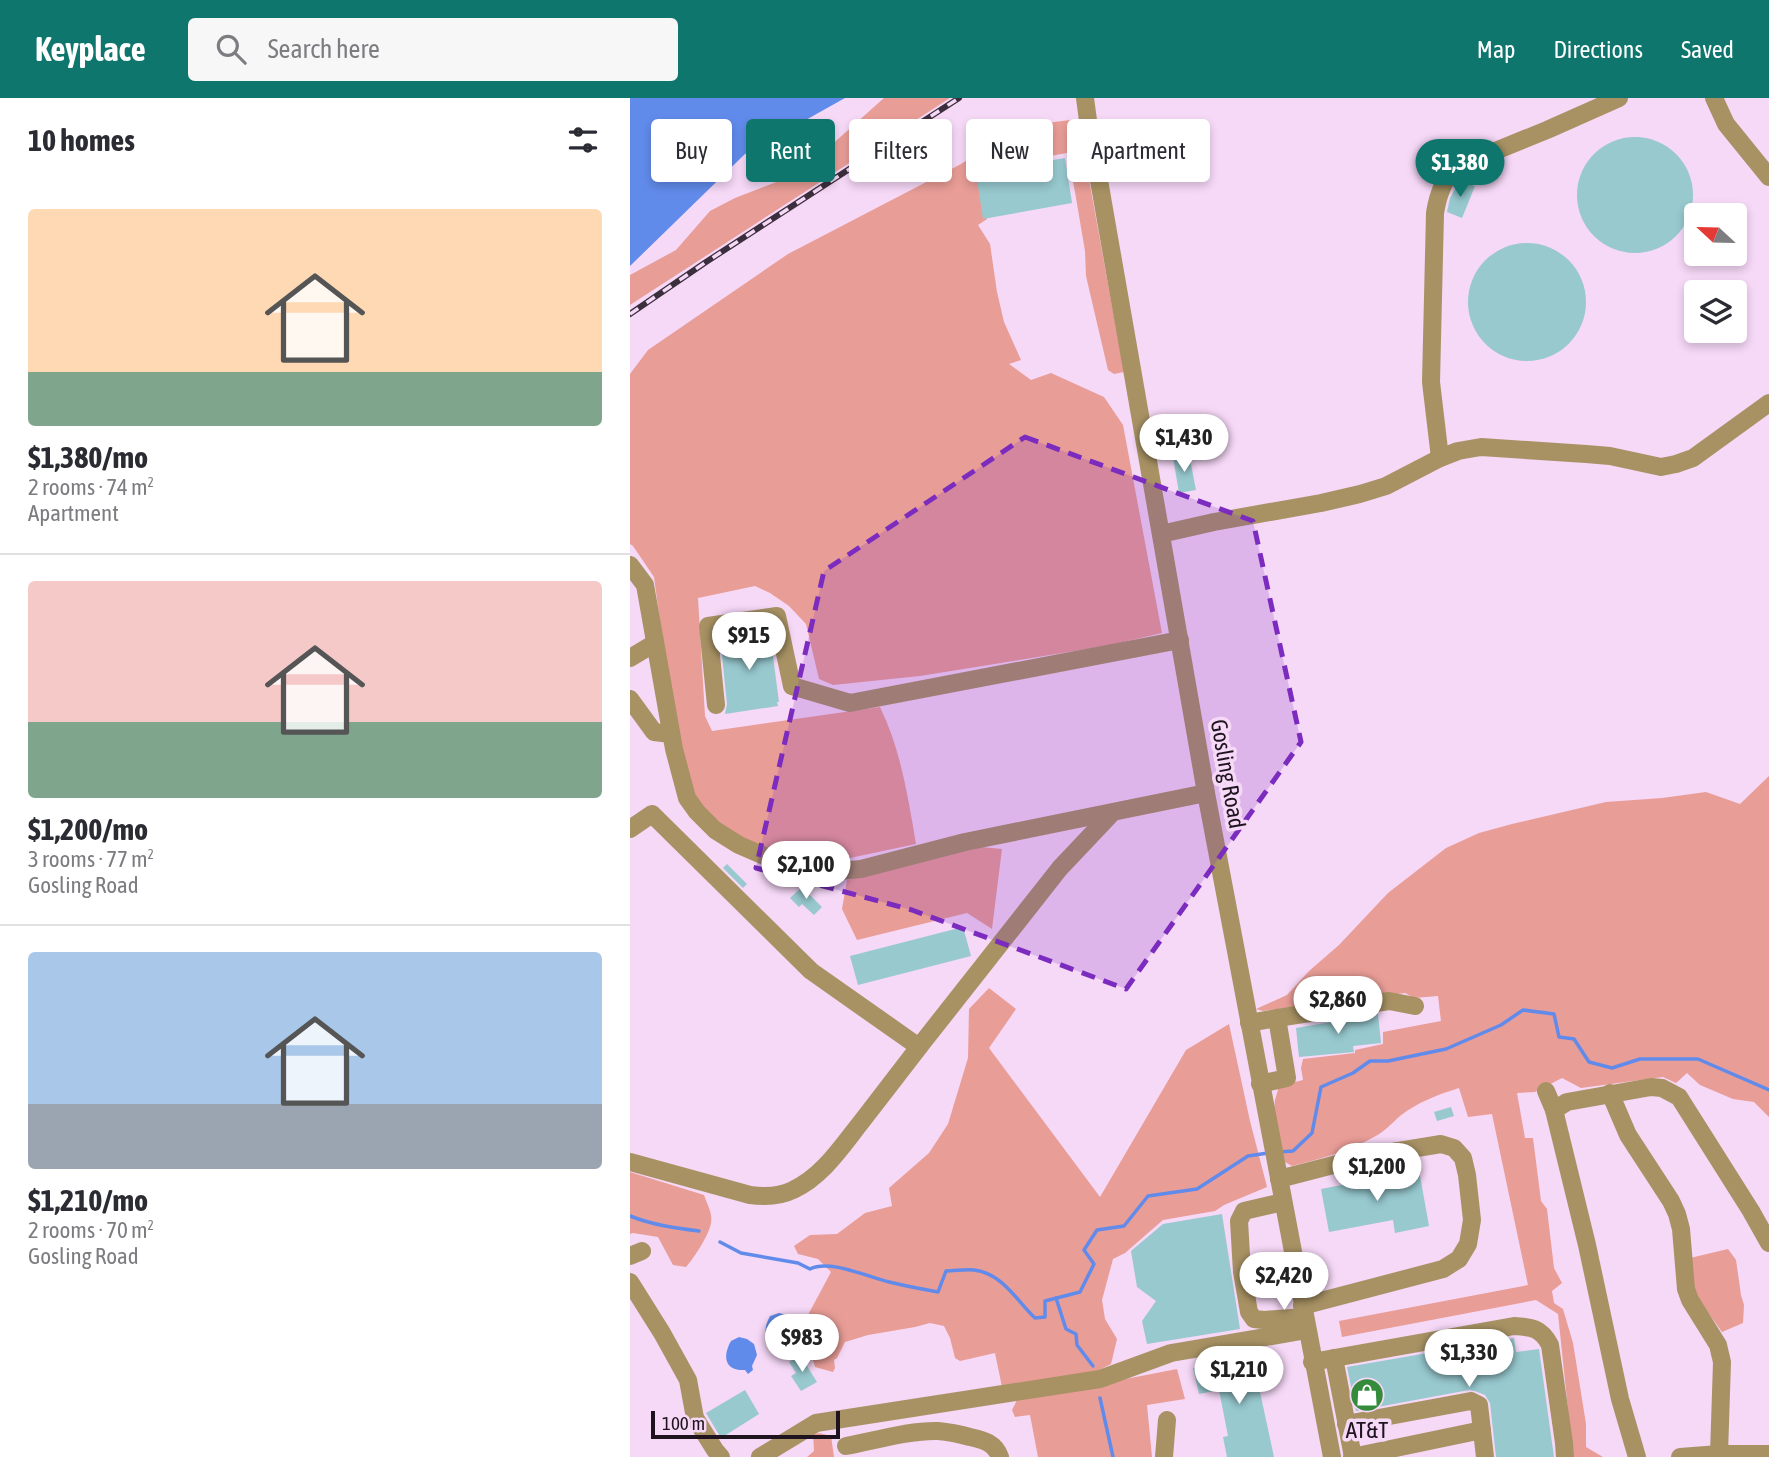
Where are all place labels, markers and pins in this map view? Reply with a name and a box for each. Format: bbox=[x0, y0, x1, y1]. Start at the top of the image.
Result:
pin: $1,380 bbox=[1403, 140, 1517, 199]
pin: $1,430 bbox=[1127, 414, 1241, 474]
pin: $915 bbox=[708, 612, 790, 672]
pin: $2,100 bbox=[749, 842, 863, 901]
pin: $2,860 bbox=[1281, 976, 1395, 1036]
pin: $1,200 bbox=[1320, 1144, 1434, 1203]
pin: $2,420 bbox=[1227, 1252, 1341, 1312]
pin: $983 bbox=[761, 1314, 843, 1374]
pin: $1,330 bbox=[1412, 1330, 1526, 1389]
pin: $1,210 bbox=[1182, 1346, 1296, 1406]
shop icon: AT&T bbox=[1348, 1376, 1386, 1414]
place label: AT&T bbox=[1346, 1417, 1388, 1443]

